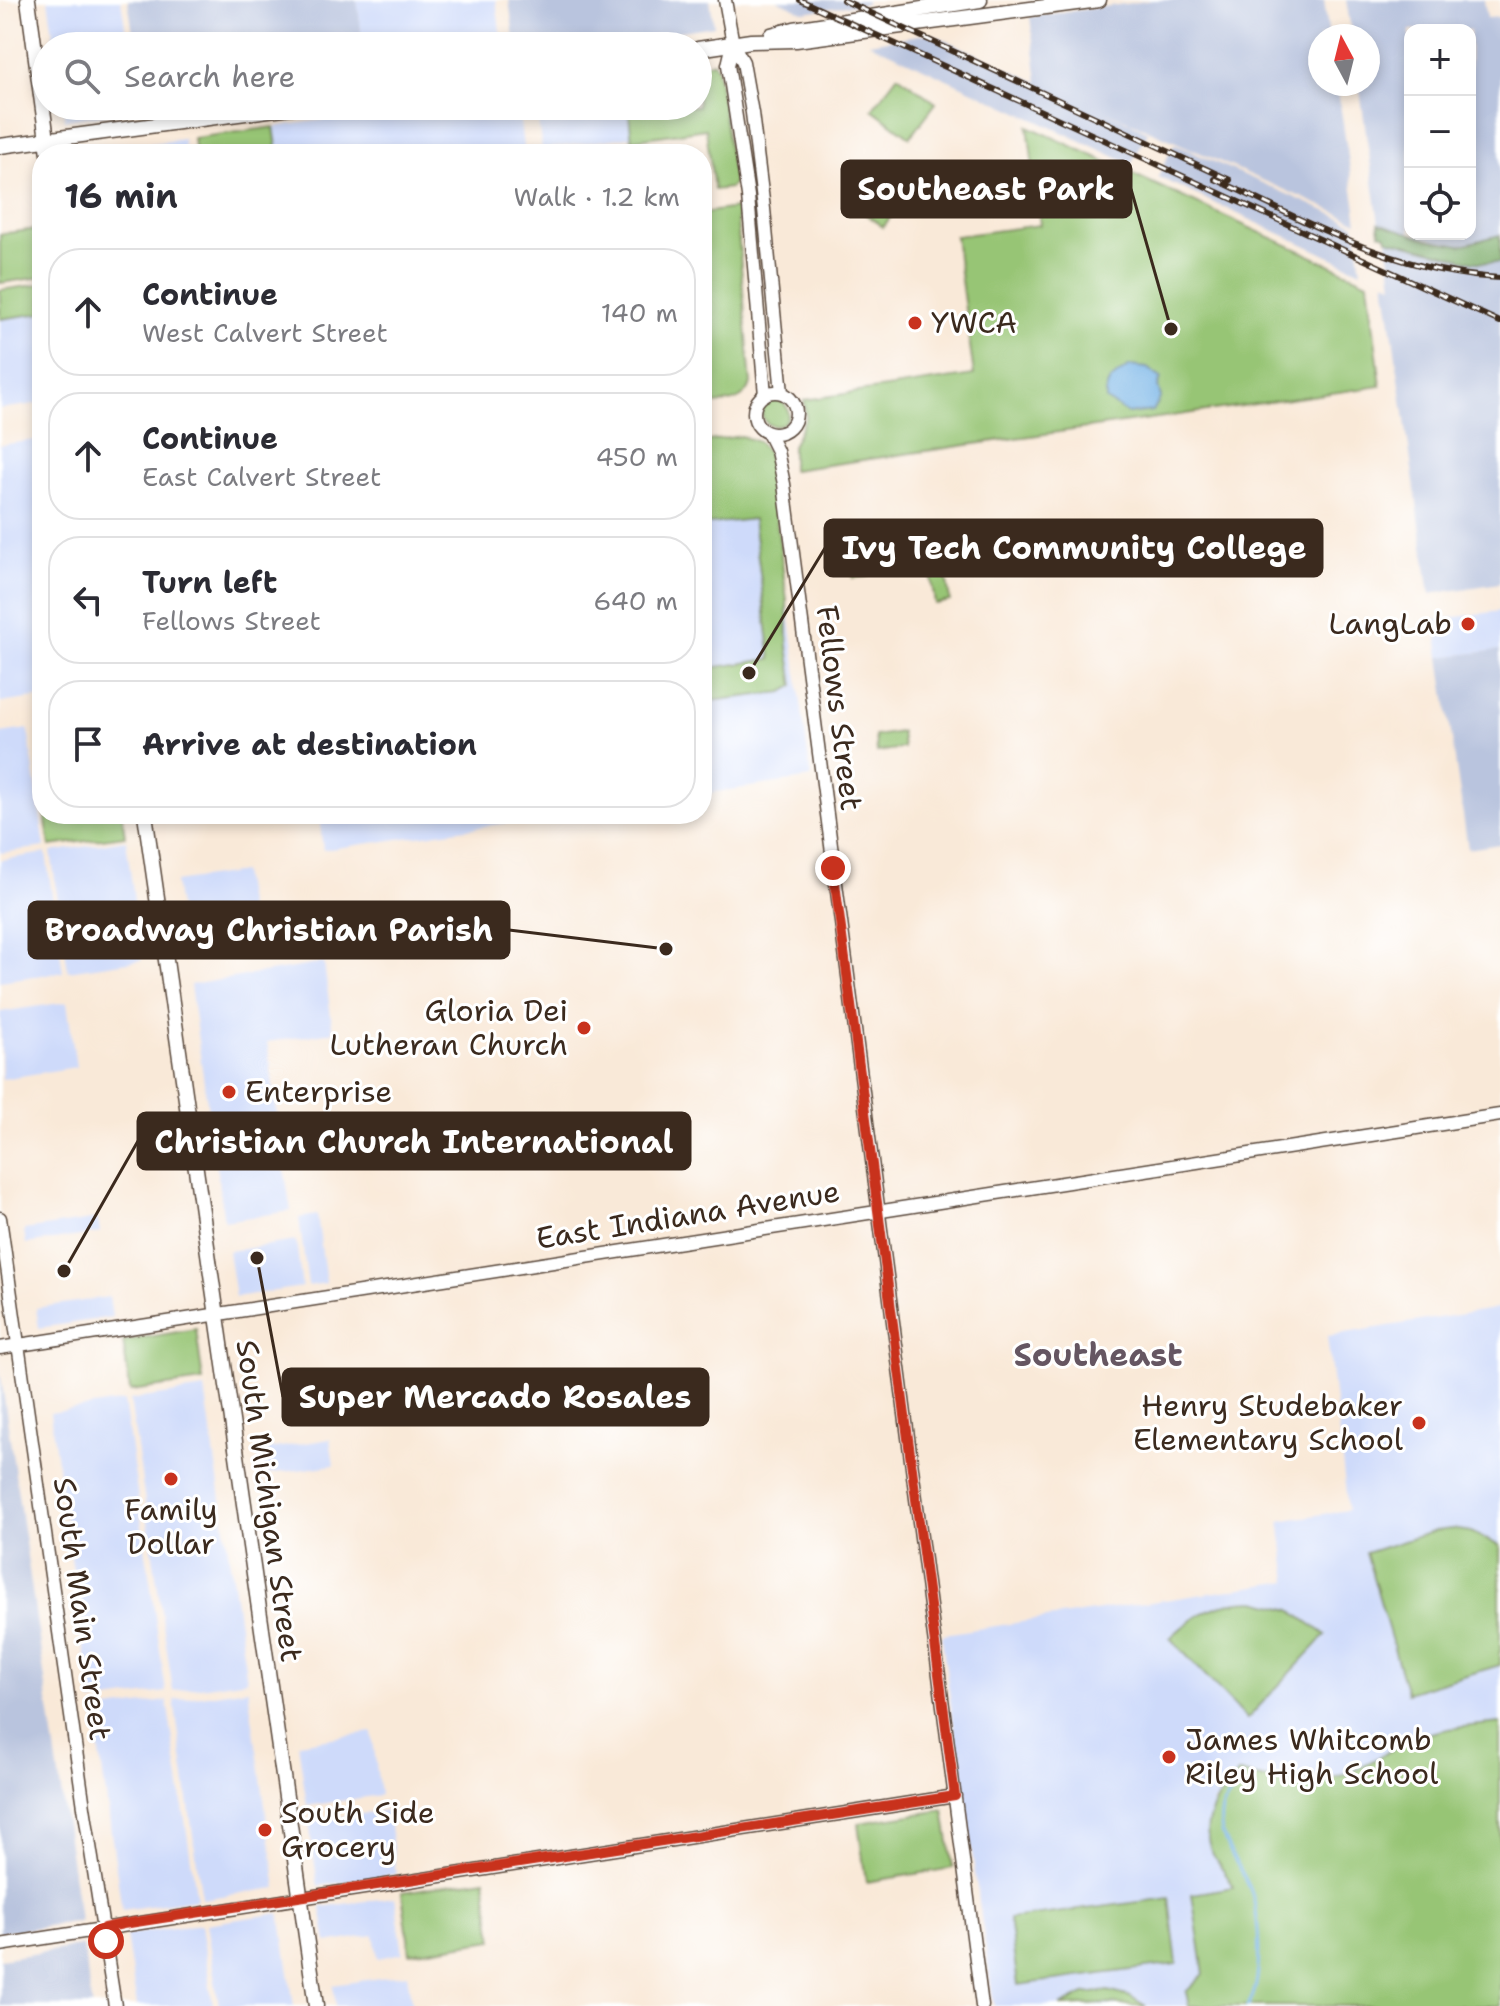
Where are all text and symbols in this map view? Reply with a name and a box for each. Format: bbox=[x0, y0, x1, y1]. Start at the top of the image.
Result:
north arrow bbox=[1308, 24, 1380, 96]
map controls bbox=[1404, 24, 1476, 240]
button: + bbox=[1404, 24, 1476, 96]
search box bbox=[32, 32, 712, 120]
icon: search bbox=[60, 54, 104, 98]
text: Search here bbox=[124, 56, 295, 97]
button: − bbox=[1404, 96, 1476, 168]
callout: Southeast Park bbox=[842, 161, 1131, 217]
text: Southeast Park bbox=[857, 167, 1115, 210]
button: locate bbox=[1404, 168, 1476, 240]
text: 16 min bbox=[64, 173, 178, 219]
text: Walk · 1.2 km bbox=[514, 179, 680, 214]
text: Continue bbox=[142, 274, 278, 315]
icon: ahead bbox=[66, 290, 110, 334]
text: 140 m bbox=[601, 295, 678, 330]
place label: YWCA bbox=[931, 302, 1017, 343]
marker: YWCA bbox=[906, 314, 924, 332]
text: West Calvert Street bbox=[142, 315, 388, 350]
text: Continue bbox=[142, 418, 278, 459]
icon: ahead bbox=[66, 434, 110, 478]
text: 450 m bbox=[595, 439, 678, 474]
text: East Calvert Street bbox=[142, 459, 381, 494]
callout: Ivy Tech Community College bbox=[825, 520, 1322, 576]
text: Ivy Tech Community College bbox=[841, 526, 1307, 569]
text: Turn left bbox=[142, 562, 277, 603]
icon: left bbox=[66, 578, 110, 622]
text: 640 m bbox=[593, 583, 678, 618]
text: Fellows Street bbox=[142, 603, 321, 638]
street label: Fellows Street bbox=[807, 603, 872, 813]
place label: LangLab bbox=[1329, 603, 1452, 644]
marker: LangLab bbox=[1459, 615, 1477, 633]
icon: arrive bbox=[66, 722, 110, 766]
text: Arrive at destination bbox=[142, 724, 477, 765]
route end bbox=[815, 850, 851, 886]
callout: Broadway Christian Parish bbox=[29, 902, 509, 958]
text: Broadway Christian Parish bbox=[45, 908, 493, 951]
place label: Gloria Dei Lutheran Church bbox=[330, 990, 568, 1065]
marker: Gloria Dei Lutheran Church bbox=[575, 1019, 593, 1037]
place label: Enterprise bbox=[245, 1071, 392, 1112]
marker: Enterprise bbox=[220, 1083, 238, 1101]
callout: Christian Church International bbox=[138, 1113, 690, 1169]
text: Christian Church International bbox=[154, 1120, 674, 1163]
street label: East Indiana Avenue bbox=[533, 1170, 843, 1259]
district label: Southeast bbox=[1013, 1333, 1183, 1376]
street label: South Michigan Street bbox=[227, 1337, 312, 1665]
callout: Super Mercado Rosales bbox=[283, 1369, 708, 1425]
text: Super Mercado Rosales bbox=[299, 1375, 691, 1418]
place label: Henry Studebaker Elementary School bbox=[1133, 1385, 1403, 1460]
marker: Henry Studebaker Elementary School bbox=[1410, 1414, 1428, 1432]
marker: Family Dollar bbox=[162, 1470, 180, 1488]
street label: South Main Street bbox=[44, 1475, 121, 1743]
place label: Family Dollar bbox=[124, 1489, 218, 1564]
place label: James Whitcomb Riley High School bbox=[1185, 1719, 1438, 1794]
marker: James Whitcomb Riley High School bbox=[1160, 1748, 1178, 1766]
place label: South Side Grocery bbox=[281, 1792, 435, 1867]
marker: South Side Grocery bbox=[256, 1821, 274, 1839]
route start bbox=[88, 1923, 124, 1959]

